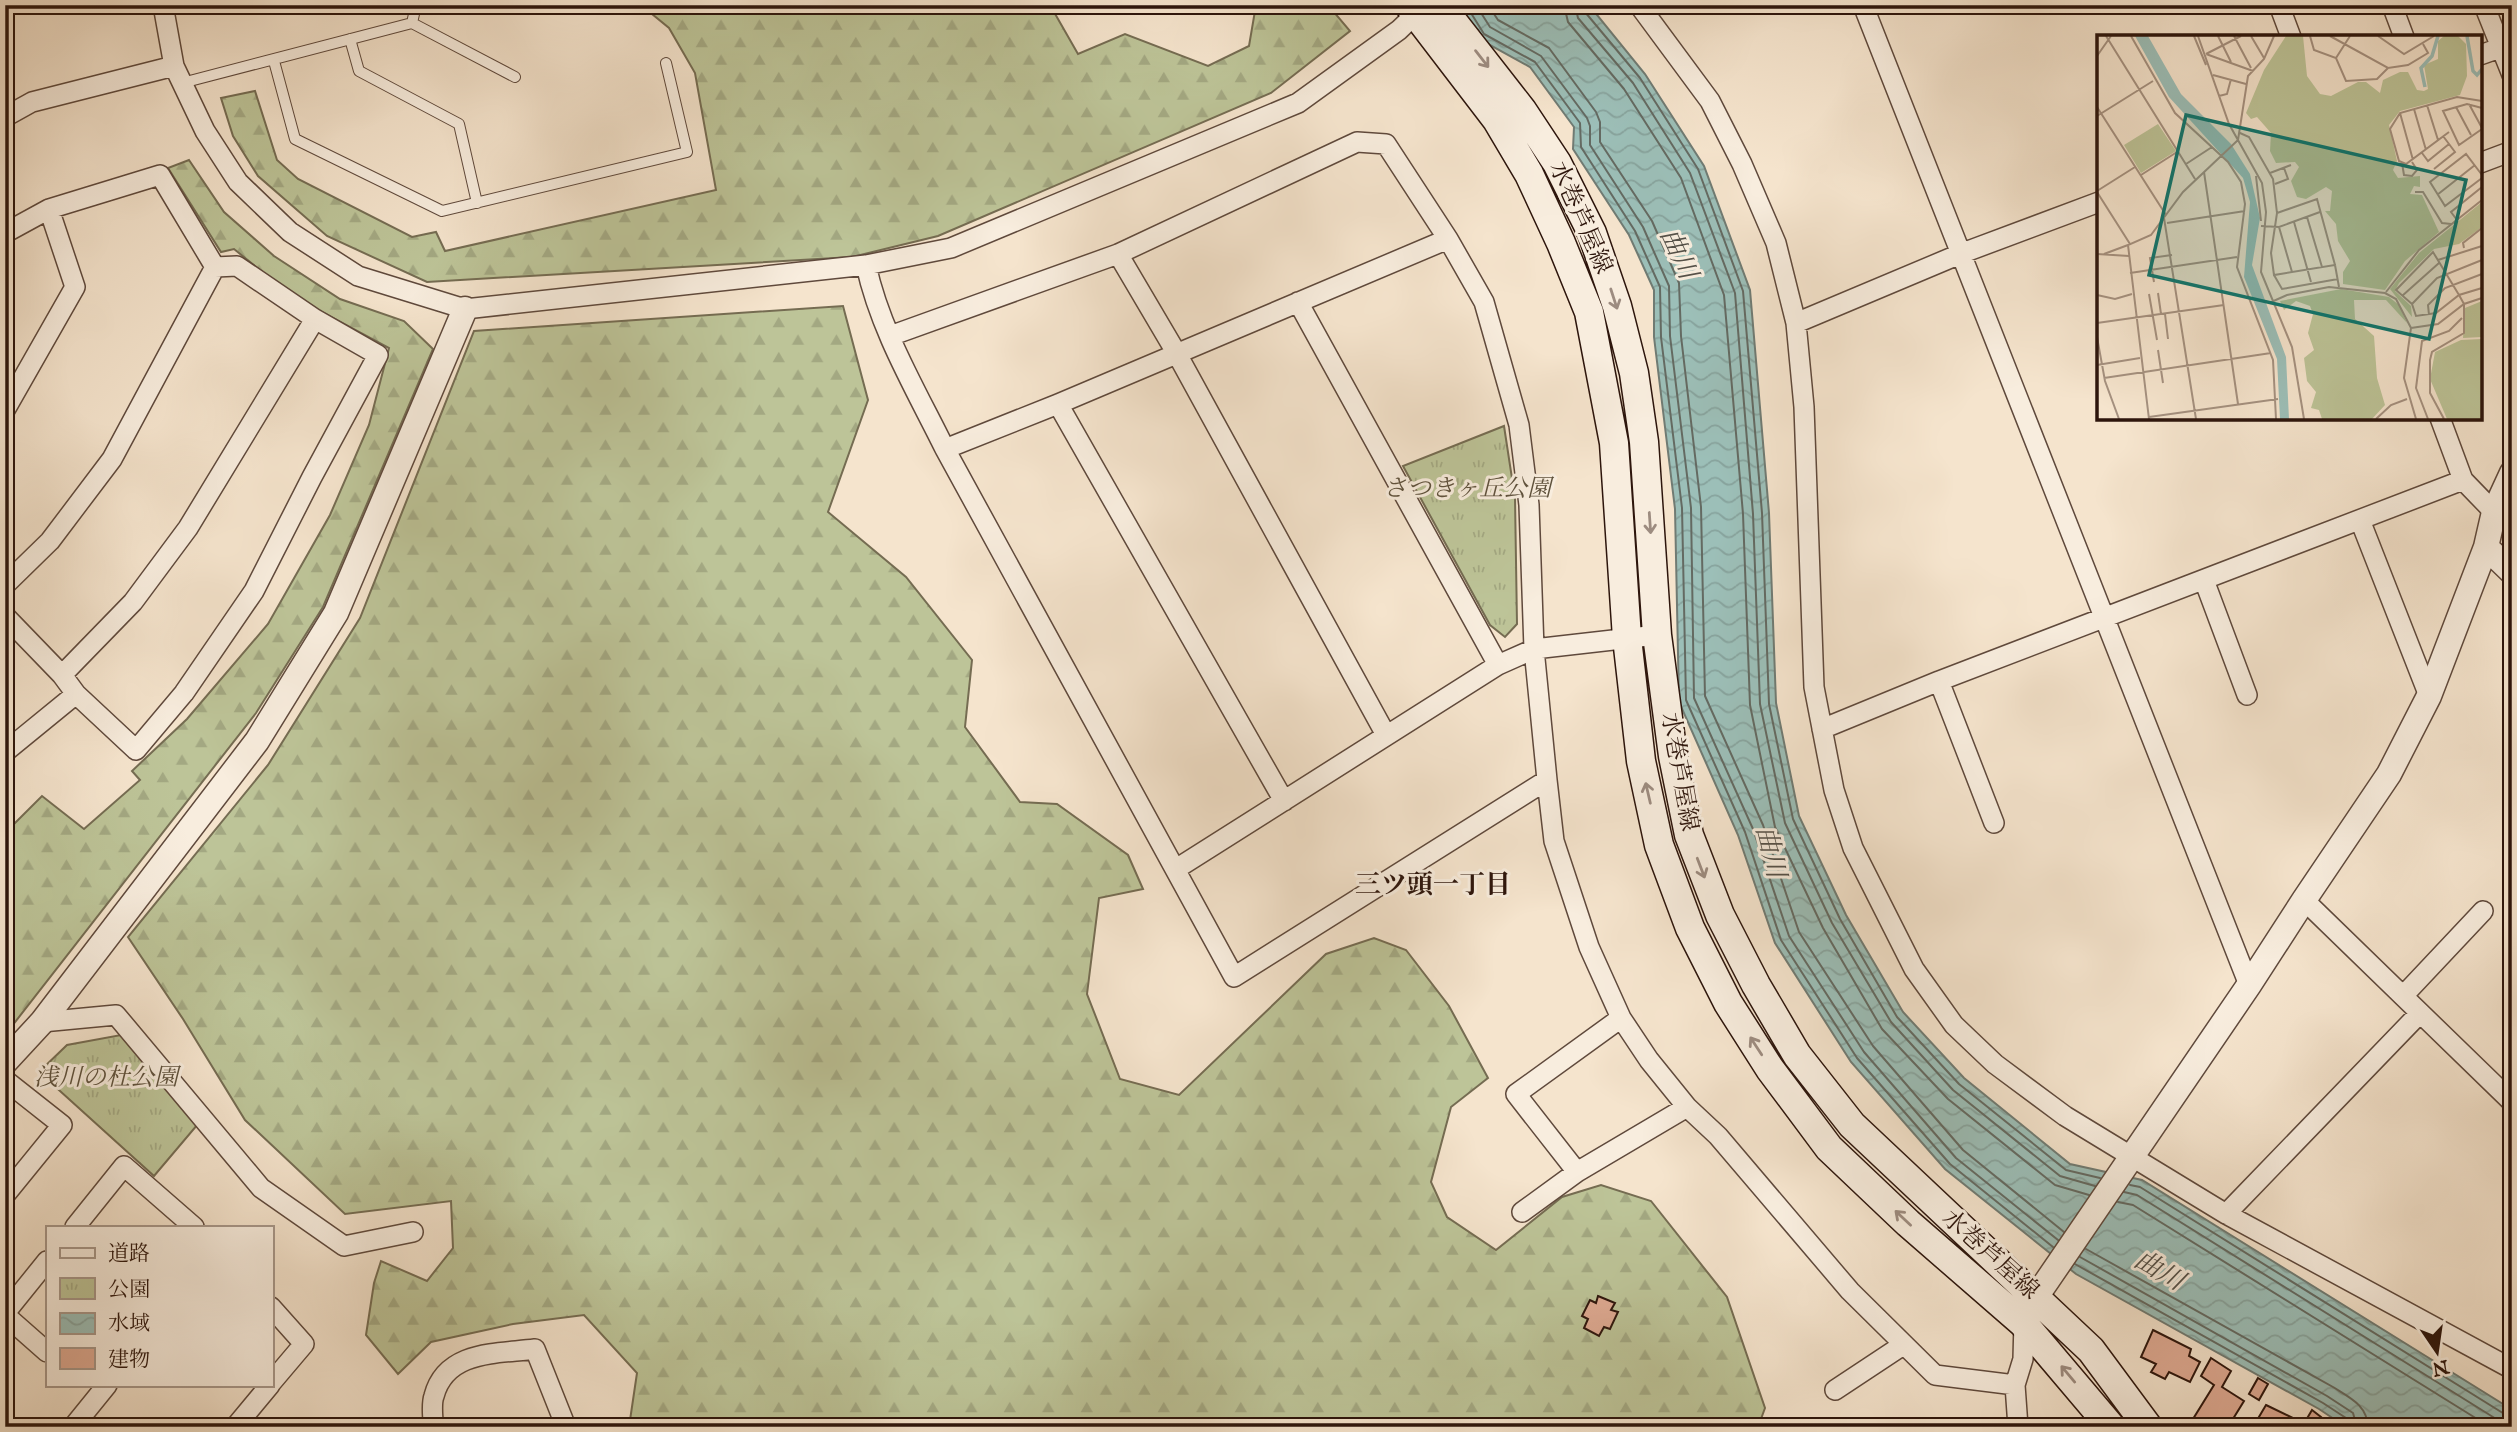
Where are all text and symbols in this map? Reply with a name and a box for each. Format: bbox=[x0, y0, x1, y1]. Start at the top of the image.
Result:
inset map bbox=[2097, 35, 2482, 420]
one-way arrow bbox=[1474, 49, 1489, 68]
street label: 水巻芦屋線 bbox=[1541, 157, 1619, 279]
water label: 曲川 bbox=[1652, 223, 1705, 287]
one-way arrow bbox=[1609, 288, 1622, 310]
park label: さつきヶ丘公園 bbox=[1383, 474, 1555, 505]
one-way arrow bbox=[1644, 511, 1657, 534]
street label: 水巻芦屋線 bbox=[1653, 710, 1705, 834]
one-way arrow bbox=[1641, 782, 1654, 805]
water label: 曲川 bbox=[1748, 823, 1793, 884]
one-way arrow bbox=[1696, 856, 1709, 878]
district label: 三ツ頭一丁目 bbox=[1355, 869, 1511, 902]
one-way arrow bbox=[1748, 1037, 1763, 1056]
park label: 浅川の杜公園 bbox=[34, 1063, 182, 1094]
street label: 水巻芦屋線 bbox=[1935, 1203, 2045, 1307]
one-way arrow bbox=[1894, 1210, 1912, 1226]
legend bbox=[46, 1226, 273, 1386]
text: 道路 bbox=[108, 1241, 150, 1268]
water label: 曲川 bbox=[2128, 1244, 2192, 1300]
text: 公園 bbox=[108, 1277, 150, 1304]
text: 水域 bbox=[108, 1311, 150, 1338]
north arrow bbox=[2402, 1316, 2472, 1386]
text: 建物 bbox=[108, 1347, 150, 1374]
text: N bbox=[2429, 1353, 2452, 1380]
one-way arrow bbox=[2060, 1365, 2076, 1383]

